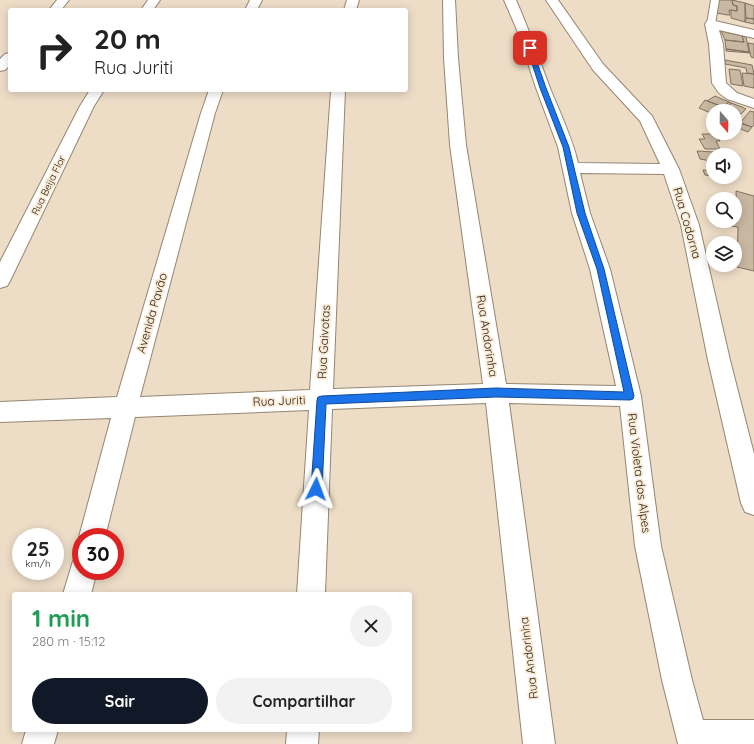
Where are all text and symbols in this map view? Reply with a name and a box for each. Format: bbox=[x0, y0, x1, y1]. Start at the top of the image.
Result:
text: 20 m bbox=[94, 21, 161, 56]
icon: right bbox=[28, 24, 80, 76]
pin bbox=[513, 31, 547, 65]
icon: arrive bbox=[519, 37, 541, 59]
text: Rua Juriti bbox=[94, 56, 173, 79]
north arrow bbox=[706, 104, 742, 140]
map controls bbox=[706, 104, 742, 272]
button: sound bbox=[706, 148, 742, 184]
street label: Rua Beija Flor bbox=[28, 153, 69, 217]
street label: Rua Codorna bbox=[670, 185, 705, 260]
button: search bbox=[706, 192, 742, 228]
button: layers bbox=[706, 236, 742, 272]
street label: Avenida Pavão bbox=[133, 271, 170, 355]
street label: Rua Andorinha bbox=[474, 294, 501, 378]
street label: Rua Gaivotas bbox=[314, 304, 333, 379]
street label: Rua Juriti bbox=[252, 392, 306, 409]
street label: Rua Violeta dos Alpes bbox=[625, 412, 654, 534]
position arrow bbox=[295, 468, 337, 510]
speed limit sign: 30 bbox=[72, 528, 124, 580]
text: 25 bbox=[27, 536, 49, 561]
text: km/h bbox=[25, 557, 51, 570]
text: 1 min bbox=[32, 603, 90, 633]
button: close bbox=[350, 605, 392, 647]
street label: Rua Andorinha bbox=[516, 616, 541, 700]
text: 280 m · 15:12 bbox=[32, 633, 105, 649]
button: Sair bbox=[32, 678, 208, 724]
button: Compartilhar bbox=[216, 678, 392, 724]

